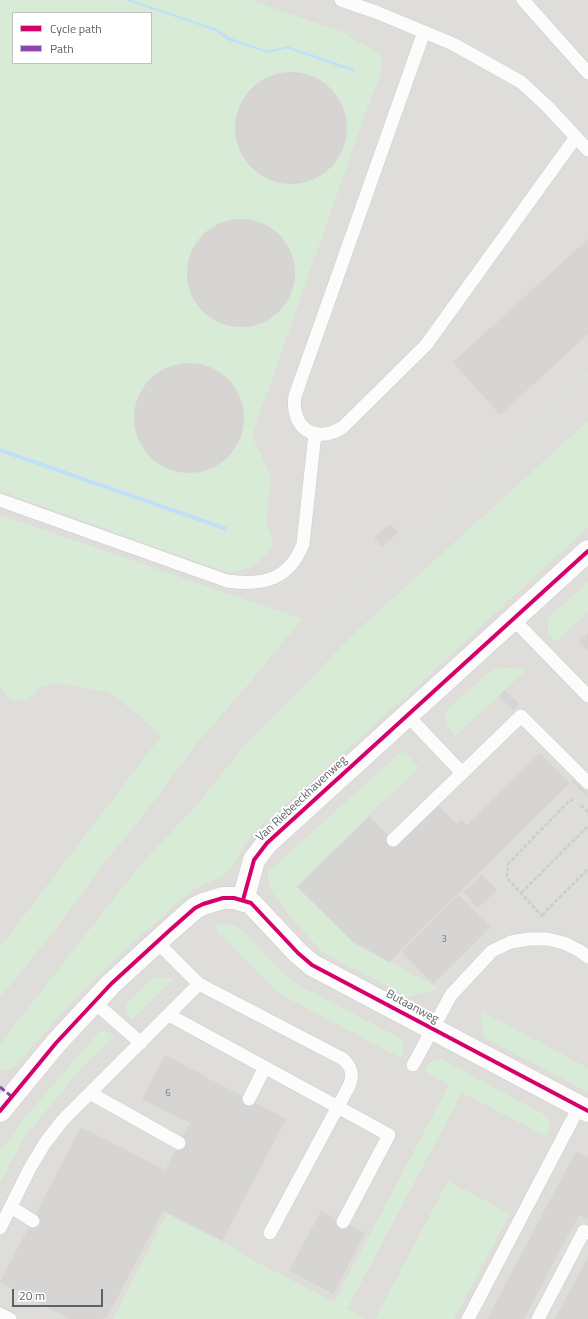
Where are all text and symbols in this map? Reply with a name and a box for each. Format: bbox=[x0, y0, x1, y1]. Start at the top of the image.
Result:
legend bbox=[12, 12, 152, 64]
text: Cycle path bbox=[50, 19, 102, 38]
text: Path bbox=[50, 39, 74, 58]
street label: Van Riebeeckhavenweg bbox=[254, 753, 350, 845]
house number: 3 bbox=[441, 934, 447, 946]
street label: Butaanweg bbox=[383, 987, 441, 1027]
house number: 6 bbox=[165, 1088, 171, 1100]
scale bar bbox=[14, 1281, 105, 1307]
text: 20 m bbox=[19, 1286, 45, 1305]

